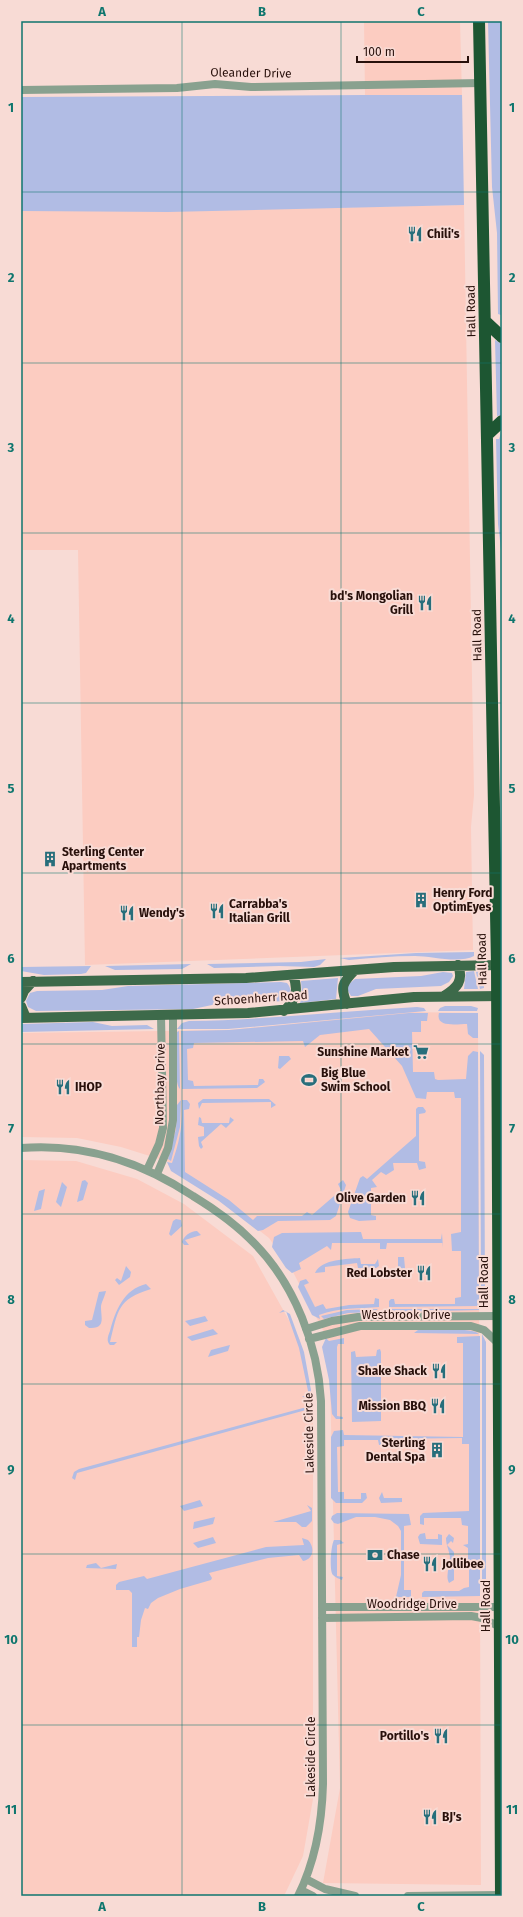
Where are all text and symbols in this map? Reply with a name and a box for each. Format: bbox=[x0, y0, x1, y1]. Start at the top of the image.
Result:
text: A bbox=[97, 4, 106, 19]
text: B bbox=[258, 4, 266, 19]
text: C bbox=[417, 4, 425, 19]
scale bar bbox=[357, 38, 468, 64]
text: 100 m bbox=[363, 45, 395, 59]
street label: Oleander Drive bbox=[210, 65, 292, 81]
text: 1 bbox=[8, 100, 14, 115]
text: 1 bbox=[509, 100, 515, 115]
restaurant icon: Chili's bbox=[406, 225, 424, 243]
place label: Chili's bbox=[427, 227, 460, 241]
text: 2 bbox=[8, 270, 15, 285]
text: 2 bbox=[509, 270, 516, 285]
street label: Hall Road bbox=[464, 285, 478, 337]
text: 3 bbox=[7, 440, 15, 455]
text: 3 bbox=[508, 440, 516, 455]
place label: bd's Mongolian Grill bbox=[330, 589, 413, 617]
restaurant icon: bd's Mongolian Grill bbox=[416, 594, 434, 612]
street label: Hall Road bbox=[470, 609, 484, 661]
text: 4 bbox=[7, 611, 15, 626]
text: 4 bbox=[508, 611, 516, 626]
text: 5 bbox=[8, 781, 15, 796]
text: 5 bbox=[509, 781, 516, 796]
place label: Sterling Center Apartments bbox=[61, 845, 144, 873]
building icon: Sterling Center Apartments bbox=[41, 850, 59, 868]
place label: Henry Ford OptimEyes bbox=[433, 886, 493, 914]
building icon: Henry Ford OptimEyes bbox=[412, 891, 430, 909]
place label: Carrabba's Italian Grill bbox=[229, 897, 290, 925]
restaurant icon: Carrabba's Italian Grill bbox=[208, 902, 226, 920]
restaurant icon: Wendy's bbox=[118, 904, 136, 922]
place label: Wendy's bbox=[139, 906, 185, 920]
street label: Hall Road bbox=[475, 933, 489, 985]
text: 6 bbox=[7, 951, 15, 966]
text: 6 bbox=[508, 951, 516, 966]
street label: Schoenherr Road bbox=[214, 988, 308, 1008]
street label: Northbay Drive bbox=[152, 1043, 168, 1125]
supermarket icon: Sunshine Market bbox=[412, 1043, 430, 1061]
place label: Sunshine Market bbox=[317, 1045, 409, 1059]
place label: Big Blue Swim School bbox=[321, 1066, 391, 1094]
sports icon: Big Blue Swim School bbox=[300, 1071, 318, 1089]
restaurant icon: IHOP bbox=[54, 1078, 72, 1096]
place label: IHOP bbox=[75, 1080, 102, 1094]
text: 7 bbox=[8, 1121, 14, 1136]
text: 7 bbox=[509, 1121, 515, 1136]
restaurant icon: Olive Garden bbox=[409, 1189, 427, 1207]
place label: Olive Garden bbox=[336, 1191, 406, 1205]
street label: Hall Road bbox=[477, 1256, 491, 1308]
restaurant icon: Red Lobster bbox=[415, 1264, 433, 1282]
place label: Red Lobster bbox=[346, 1266, 412, 1280]
text: 8 bbox=[7, 1292, 15, 1307]
text: 8 bbox=[508, 1292, 516, 1307]
street label: Westbrook Drive bbox=[361, 1308, 451, 1322]
restaurant icon: Shake Shack bbox=[430, 1362, 448, 1380]
place label: Shake Shack bbox=[358, 1364, 427, 1378]
street label: Lakeside Circle bbox=[301, 1392, 317, 1474]
restaurant icon: Mission BBQ bbox=[429, 1397, 447, 1415]
place label: Mission BBQ bbox=[358, 1399, 427, 1413]
place label: Sterling Dental Spa bbox=[366, 1436, 425, 1464]
building icon: Sterling Dental Spa bbox=[428, 1441, 446, 1459]
text: 9 bbox=[7, 1462, 15, 1477]
text: 9 bbox=[508, 1462, 516, 1477]
bank icon: Chase bbox=[366, 1546, 384, 1564]
place label: Chase bbox=[387, 1548, 420, 1562]
restaurant icon: Jollibee bbox=[421, 1555, 439, 1573]
place label: Jollibee bbox=[441, 1557, 484, 1571]
street label: Hall Road bbox=[479, 1580, 493, 1632]
street label: Woodridge Drive bbox=[367, 1597, 457, 1611]
text: 10 bbox=[4, 1632, 18, 1647]
text: 10 bbox=[505, 1632, 519, 1647]
street label: Lakeside Circle bbox=[304, 1717, 318, 1797]
restaurant icon: Portillo's bbox=[432, 1727, 450, 1745]
place label: Portillo's bbox=[380, 1729, 429, 1743]
text: 11 bbox=[5, 1802, 17, 1817]
text: 11 bbox=[506, 1802, 518, 1817]
restaurant icon: BJ's bbox=[421, 1808, 439, 1826]
place label: BJ's bbox=[442, 1810, 462, 1824]
text: A bbox=[97, 1899, 106, 1914]
text: B bbox=[258, 1899, 266, 1914]
text: C bbox=[417, 1899, 425, 1914]

